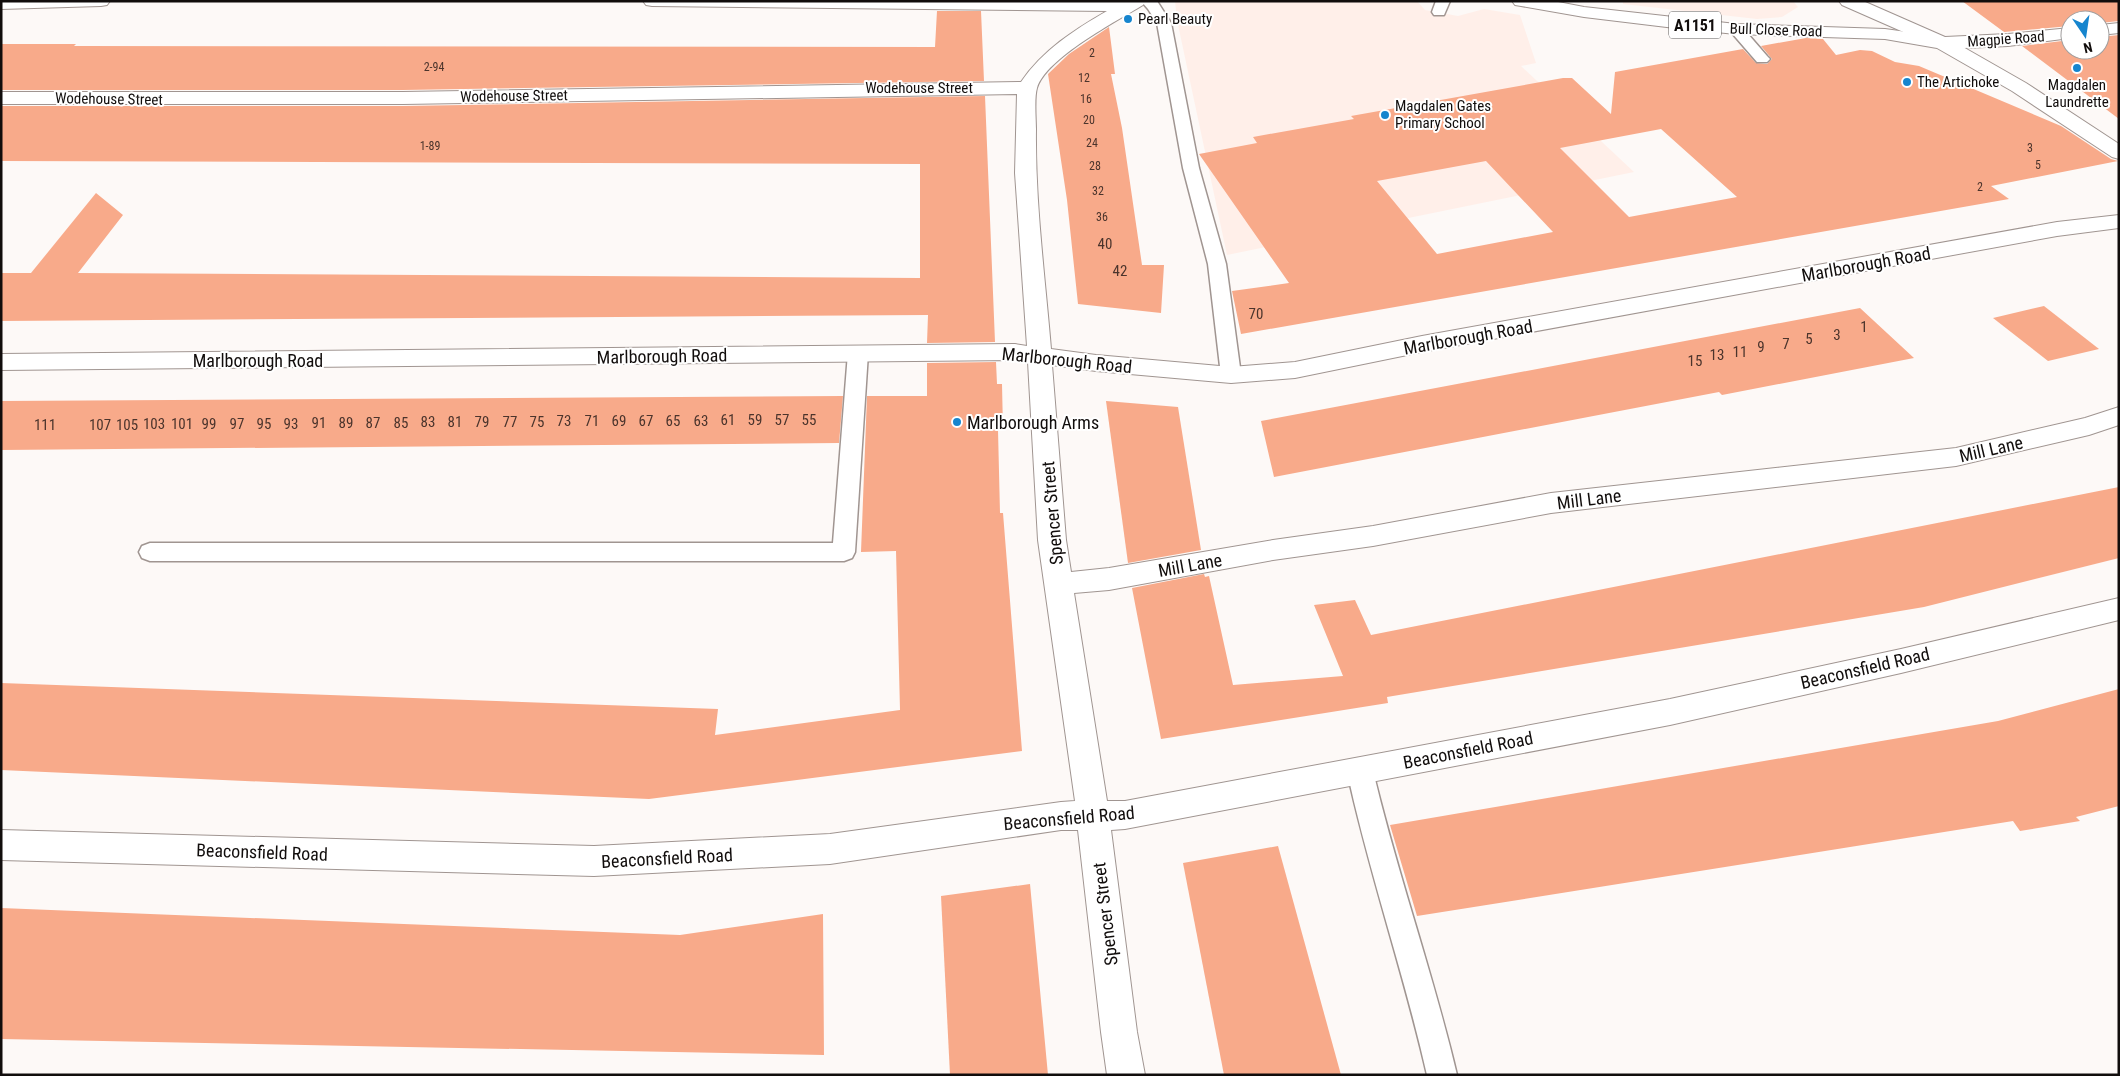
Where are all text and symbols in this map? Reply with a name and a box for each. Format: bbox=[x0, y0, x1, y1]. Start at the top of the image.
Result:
place label: Pearl Beauty bbox=[1138, 10, 1212, 28]
north arrow bbox=[2060, 10, 2110, 60]
road number: A1151 bbox=[1669, 12, 1721, 38]
marker: Pearl Beauty bbox=[1122, 13, 1134, 25]
street label: Bull Close Road bbox=[1729, 19, 1823, 41]
street label: Magpie Road bbox=[1967, 27, 2045, 51]
text: N bbox=[2082, 39, 2094, 56]
house number: 2 bbox=[1089, 46, 1095, 60]
house number: 2-94 bbox=[424, 60, 444, 74]
marker: Magdalen Laundrette bbox=[2071, 62, 2083, 74]
house number: 12 bbox=[1078, 71, 1090, 85]
place label: The Artichoke bbox=[1917, 73, 1999, 91]
marker: The Artichoke bbox=[1901, 76, 1913, 88]
place label: Magdalen Laundrette bbox=[2045, 76, 2109, 111]
street label: Wodehouse Street bbox=[865, 79, 973, 97]
street label: Wodehouse Street bbox=[460, 86, 568, 106]
street label: Wodehouse Street bbox=[55, 89, 163, 109]
house number: 16 bbox=[1080, 92, 1092, 106]
place label: Magdalen Gates Primary School bbox=[1395, 97, 1491, 132]
marker: Magdalen Gates Primary School bbox=[1379, 109, 1391, 121]
house number: 20 bbox=[1083, 113, 1095, 127]
house number: 24 bbox=[1086, 136, 1098, 150]
house number: 1-89 bbox=[420, 139, 440, 153]
house number: 3 bbox=[2027, 141, 2033, 155]
house number: 5 bbox=[2035, 158, 2041, 172]
house number: 28 bbox=[1089, 159, 1101, 173]
house number: 2 bbox=[1977, 180, 1983, 194]
house number: 32 bbox=[1092, 184, 1104, 198]
house number: 36 bbox=[1096, 210, 1108, 224]
house number: 40 bbox=[1098, 235, 1112, 253]
street label: Marlborough Road bbox=[1800, 242, 1932, 286]
house number: 42 bbox=[1113, 262, 1127, 280]
house number: 70 bbox=[1249, 305, 1263, 323]
street label: Marlborough Road bbox=[1402, 315, 1534, 359]
house number: 1 bbox=[1860, 318, 1868, 336]
house number: 3 bbox=[1833, 326, 1841, 344]
house number: 5 bbox=[1805, 330, 1813, 348]
house number: 7 bbox=[1782, 335, 1790, 353]
house number: 9 bbox=[1757, 338, 1765, 356]
street label: Marlborough Road bbox=[1001, 343, 1133, 377]
house number: 11 bbox=[1733, 343, 1747, 361]
street label: Marlborough Road bbox=[597, 344, 727, 368]
house number: 13 bbox=[1710, 346, 1724, 364]
street label: Marlborough Road bbox=[193, 350, 323, 371]
house number: 15 bbox=[1688, 352, 1702, 370]
house number: 61 bbox=[721, 411, 735, 429]
house number: 59 bbox=[748, 411, 762, 429]
house number: 57 bbox=[775, 411, 789, 429]
house number: 55 bbox=[802, 411, 816, 429]
house number: 73 bbox=[557, 412, 571, 430]
house number: 71 bbox=[585, 412, 599, 430]
house number: 69 bbox=[612, 412, 626, 430]
house number: 67 bbox=[639, 412, 653, 430]
house number: 65 bbox=[666, 412, 680, 430]
house number: 63 bbox=[694, 412, 708, 430]
place label: Marlborough Arms bbox=[967, 412, 1099, 433]
house number: 83 bbox=[421, 413, 435, 431]
house number: 81 bbox=[448, 413, 462, 431]
house number: 79 bbox=[475, 413, 489, 431]
house number: 77 bbox=[503, 413, 517, 431]
house number: 75 bbox=[530, 413, 544, 431]
house number: 91 bbox=[312, 414, 326, 432]
house number: 89 bbox=[339, 414, 353, 432]
house number: 87 bbox=[366, 414, 380, 432]
house number: 85 bbox=[394, 414, 408, 432]
house number: 103 bbox=[143, 415, 165, 433]
house number: 101 bbox=[171, 415, 193, 433]
house number: 99 bbox=[202, 415, 216, 433]
house number: 97 bbox=[230, 415, 244, 433]
house number: 95 bbox=[257, 415, 271, 433]
house number: 93 bbox=[284, 415, 298, 433]
house number: 111 bbox=[34, 416, 56, 434]
house number: 107 bbox=[89, 416, 111, 434]
house number: 105 bbox=[116, 416, 138, 434]
marker: Marlborough Arms bbox=[951, 416, 963, 428]
street label: Mill Lane bbox=[1957, 432, 2025, 466]
street label: Spencer Street bbox=[1037, 460, 1067, 566]
street label: Mill Lane bbox=[1556, 485, 1622, 513]
street label: Mill Lane bbox=[1156, 549, 1224, 581]
street label: Beaconsfield Road bbox=[1798, 643, 1932, 693]
street label: Beaconsfield Road bbox=[1401, 727, 1535, 773]
street label: Beaconsfield Road bbox=[1002, 802, 1136, 834]
street label: Beaconsfield Road bbox=[196, 839, 328, 865]
street label: Beaconsfield Road bbox=[601, 844, 733, 872]
street label: Spencer Street bbox=[1088, 861, 1122, 967]

